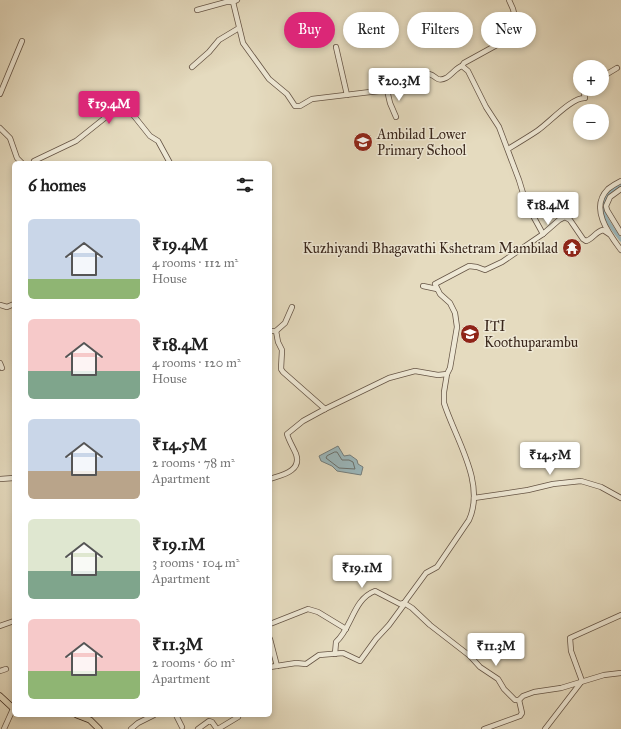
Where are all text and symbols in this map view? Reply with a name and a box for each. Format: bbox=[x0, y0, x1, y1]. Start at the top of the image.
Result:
chip: Buy bbox=[284, 12, 335, 48]
chip: Rent bbox=[343, 12, 399, 48]
chip: Filters bbox=[407, 12, 473, 48]
chip: New bbox=[481, 12, 536, 48]
map controls bbox=[573, 60, 609, 140]
button: + bbox=[573, 60, 609, 96]
pin: ₹20.3M bbox=[366, 68, 432, 102]
text: ₹20.3M bbox=[378, 73, 420, 89]
pin: ₹19.4M bbox=[76, 91, 142, 125]
text: ₹19.4M bbox=[88, 96, 130, 112]
button: − bbox=[573, 104, 609, 140]
place label: Ambilad Lower Primary School bbox=[376, 126, 467, 159]
school or university icon: Ambilad Lower Primary School bbox=[352, 131, 374, 153]
icon: filters bbox=[234, 174, 256, 196]
text: 6 homes bbox=[28, 175, 86, 196]
pin: ₹18.4M bbox=[515, 192, 581, 226]
text: ₹18.4M bbox=[527, 197, 569, 213]
text: ₹19.4M bbox=[152, 234, 208, 255]
icon: home bbox=[60, 235, 108, 283]
temple icon: Kuzhiyandi Bhagavathi Kshetram Mambilad bbox=[561, 237, 583, 259]
place label: Kuzhiyandi Bhagavathi Kshetram Mambilad bbox=[303, 240, 558, 257]
text: 4 rooms · 112 m² bbox=[152, 255, 238, 271]
text: House bbox=[152, 271, 187, 287]
place label: ITI Koothuparambu bbox=[484, 318, 579, 351]
school or university icon: ITI Koothuparambu bbox=[459, 323, 481, 345]
text: ₹18.4M bbox=[152, 334, 208, 355]
icon: home bbox=[60, 335, 108, 383]
text: 4 rooms · 120 m² bbox=[152, 355, 241, 371]
text: House bbox=[152, 371, 187, 387]
text: ₹14.5M bbox=[152, 434, 207, 455]
icon: home bbox=[60, 435, 108, 483]
pin: ₹14.5M bbox=[517, 442, 583, 476]
text: ₹14.5M bbox=[529, 447, 571, 463]
text: 2 rooms · 78 m² bbox=[152, 455, 235, 471]
text: Apartment bbox=[152, 471, 210, 487]
text: ₹19.1M bbox=[152, 534, 205, 555]
icon: home bbox=[60, 535, 108, 583]
text: 3 rooms · 104 m² bbox=[152, 555, 240, 571]
pin: ₹19.1M bbox=[329, 555, 395, 589]
text: ₹19.1M bbox=[342, 560, 382, 576]
text: Apartment bbox=[152, 571, 210, 587]
pin: ₹11.3M bbox=[463, 633, 529, 667]
text: ₹11.3M bbox=[152, 634, 203, 655]
icon: home bbox=[60, 635, 108, 683]
text: ₹11.3M bbox=[476, 638, 516, 654]
text: 2 rooms · 60 m² bbox=[152, 655, 235, 671]
text: Apartment bbox=[152, 671, 210, 687]

